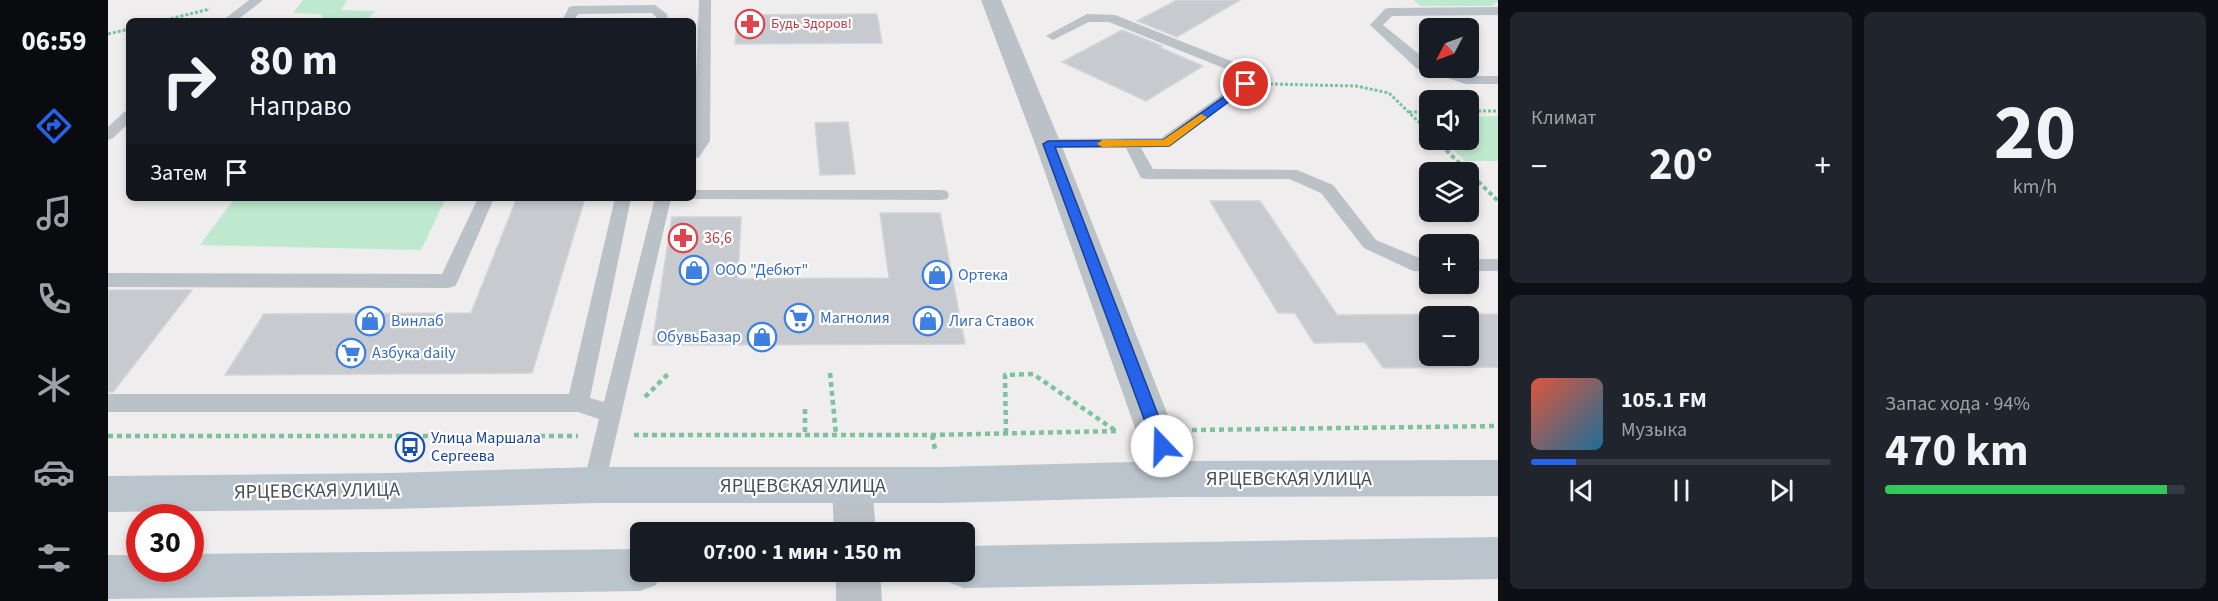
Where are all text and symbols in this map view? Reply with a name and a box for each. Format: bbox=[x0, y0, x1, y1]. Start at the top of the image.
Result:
pharmacy icon: Будь Здоров! bbox=[734, 8, 766, 40]
place label: Будь Здоров! bbox=[771, 14, 852, 34]
north arrow bbox=[1419, 18, 1479, 78]
map controls bbox=[1419, 18, 1479, 366]
text: 06:59 bbox=[21, 22, 87, 61]
text: 80 m bbox=[249, 31, 338, 91]
icon: right bbox=[150, 42, 228, 120]
pin bbox=[1220, 58, 1271, 109]
icon: arrive bbox=[1229, 67, 1262, 100]
text: 20 bbox=[1994, 78, 2076, 189]
text: Направо bbox=[249, 87, 352, 126]
button: sound bbox=[1419, 90, 1479, 150]
text: Климат bbox=[1531, 104, 1597, 132]
icon: directions bbox=[33, 105, 75, 147]
text: 20° bbox=[1649, 133, 1713, 197]
text: − bbox=[1531, 143, 1547, 190]
text: + bbox=[1815, 143, 1831, 190]
icon: arrive bbox=[220, 156, 253, 189]
text: Затем bbox=[150, 157, 208, 189]
button: layers bbox=[1419, 162, 1479, 222]
text: km/h bbox=[2013, 173, 2057, 201]
icon: music bbox=[33, 192, 75, 234]
pharmacy icon: 36,6 bbox=[667, 222, 699, 254]
place label: 36,6 bbox=[704, 227, 732, 249]
button: + bbox=[1419, 234, 1479, 294]
shop icon: ООО "Дебют" bbox=[678, 254, 710, 286]
place label: ООО "Дебют" bbox=[715, 259, 808, 281]
shop icon: Ортека bbox=[921, 259, 953, 291]
place label: Ортека bbox=[958, 264, 1008, 286]
icon: phone bbox=[33, 278, 75, 320]
supermarket icon: Магнолия bbox=[783, 302, 815, 334]
shop icon: Винлаб bbox=[354, 305, 386, 337]
shop icon: Лига Ставок bbox=[912, 305, 944, 337]
button: − bbox=[1419, 306, 1479, 366]
place label: Магнолия bbox=[820, 307, 890, 329]
place label: Винлаб bbox=[391, 310, 444, 332]
place label: Лига Ставок bbox=[949, 310, 1034, 332]
shop icon: ОбувьБазар bbox=[746, 321, 778, 353]
place label: ОбувьБазар bbox=[657, 326, 741, 348]
supermarket icon: Азбука daily bbox=[335, 337, 367, 369]
place label: Азбука daily bbox=[372, 342, 456, 364]
icon: climate bbox=[33, 364, 75, 406]
text: 105.1 FM bbox=[1621, 384, 1707, 416]
text: Запас хода · 94% bbox=[1885, 390, 2030, 418]
position arrow bbox=[1130, 414, 1194, 478]
text: Музыка bbox=[1621, 416, 1687, 444]
text: 470 km bbox=[1885, 419, 2029, 483]
place label: Улица Маршала Сергеева bbox=[431, 427, 541, 467]
bus stop icon: Улица Маршала Сергеева bbox=[394, 431, 426, 463]
icon: car bbox=[33, 451, 75, 493]
street label: ЯРЦЕВСКАЯ УЛИЦА bbox=[1206, 465, 1372, 493]
street label: ЯРЦЕВСКАЯ УЛИЦА bbox=[720, 472, 886, 500]
icon: previous bbox=[1565, 474, 1598, 507]
icon: pause bbox=[1665, 474, 1698, 507]
icon: next bbox=[1765, 474, 1798, 507]
street label: ЯРЦЕВСКАЯ УЛИЦА bbox=[234, 476, 400, 506]
speed limit sign: 30 bbox=[126, 504, 204, 582]
text: 07:00 · 1 мин · 150 m bbox=[703, 536, 902, 568]
icon: filters bbox=[33, 537, 75, 579]

